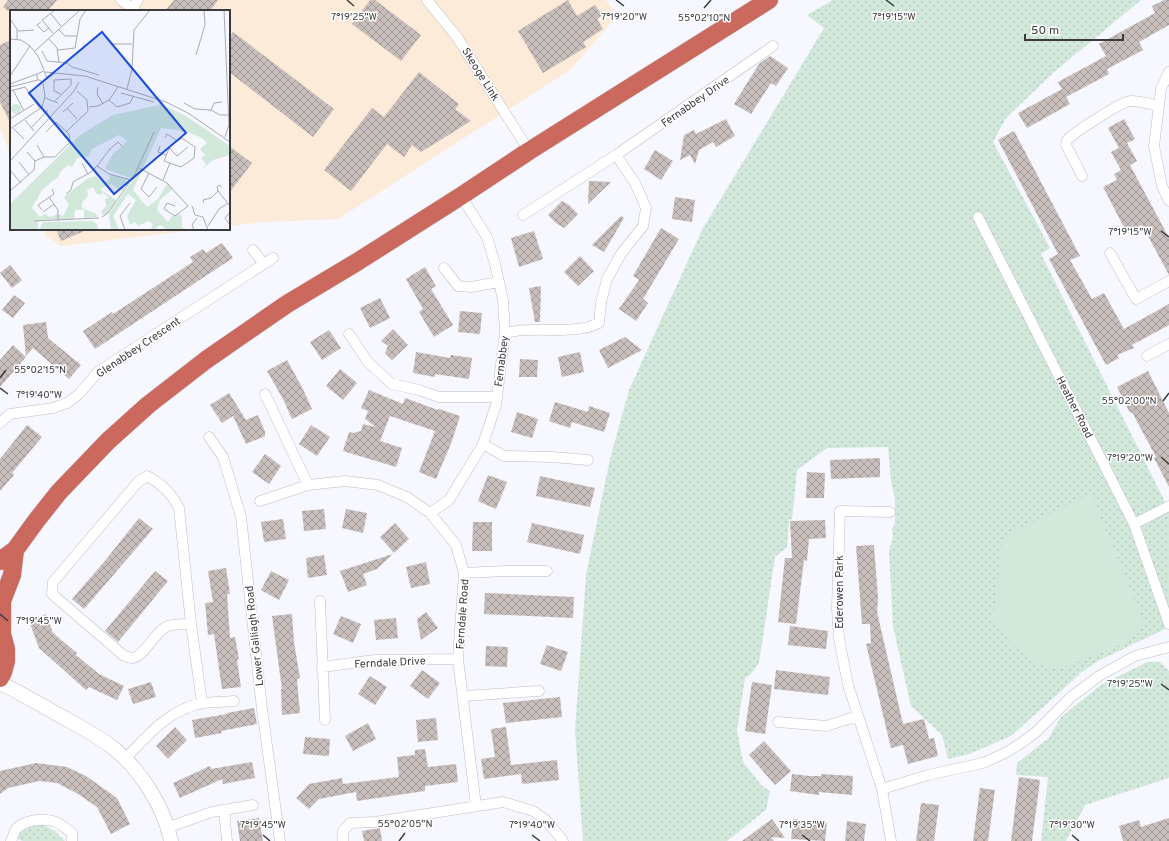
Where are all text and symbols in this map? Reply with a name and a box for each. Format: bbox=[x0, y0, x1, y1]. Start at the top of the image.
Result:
inset map bbox=[10, 10, 230, 230]
text: 7°19'25"W bbox=[331, 11, 377, 24]
text: 7°19'20"W bbox=[601, 11, 647, 24]
text: 7°19'15"W bbox=[872, 11, 916, 24]
text: 55°02'10"N bbox=[678, 12, 730, 25]
scale bar bbox=[1025, 16, 1123, 42]
text: 50 m bbox=[1031, 23, 1059, 39]
street label: Skeoge Link bbox=[458, 45, 502, 104]
street label: Fernabbey Drive bbox=[659, 73, 733, 131]
text: 7°19'15"W bbox=[1108, 226, 1152, 239]
street label: Glenabbey Crescent bbox=[94, 314, 183, 381]
street label: Fernabbey bbox=[492, 334, 512, 388]
text: 55°02'15"N bbox=[14, 364, 66, 377]
street label: Heather Road bbox=[1052, 374, 1096, 441]
text: 7°19'40"W bbox=[16, 389, 62, 402]
text: 55°02'00"N bbox=[1101, 395, 1157, 408]
text: 7°19'20"W bbox=[1107, 452, 1153, 465]
street label: Ederowen Park bbox=[833, 555, 847, 629]
street label: Ferndale Road bbox=[454, 578, 472, 650]
street label: Lower Galliagh Road bbox=[243, 585, 267, 687]
text: 7°19'45"W bbox=[16, 615, 62, 628]
street label: Ferndale Drive bbox=[354, 654, 426, 672]
text: 7°19'25"W bbox=[1107, 678, 1153, 691]
text: 55°02'05"N bbox=[378, 818, 432, 831]
text: 7°19'45"W bbox=[240, 819, 286, 832]
text: 7°19'40"W bbox=[509, 819, 555, 832]
text: 7°19'35"W bbox=[779, 819, 825, 832]
text: 7°19'30"W bbox=[1049, 819, 1095, 832]

